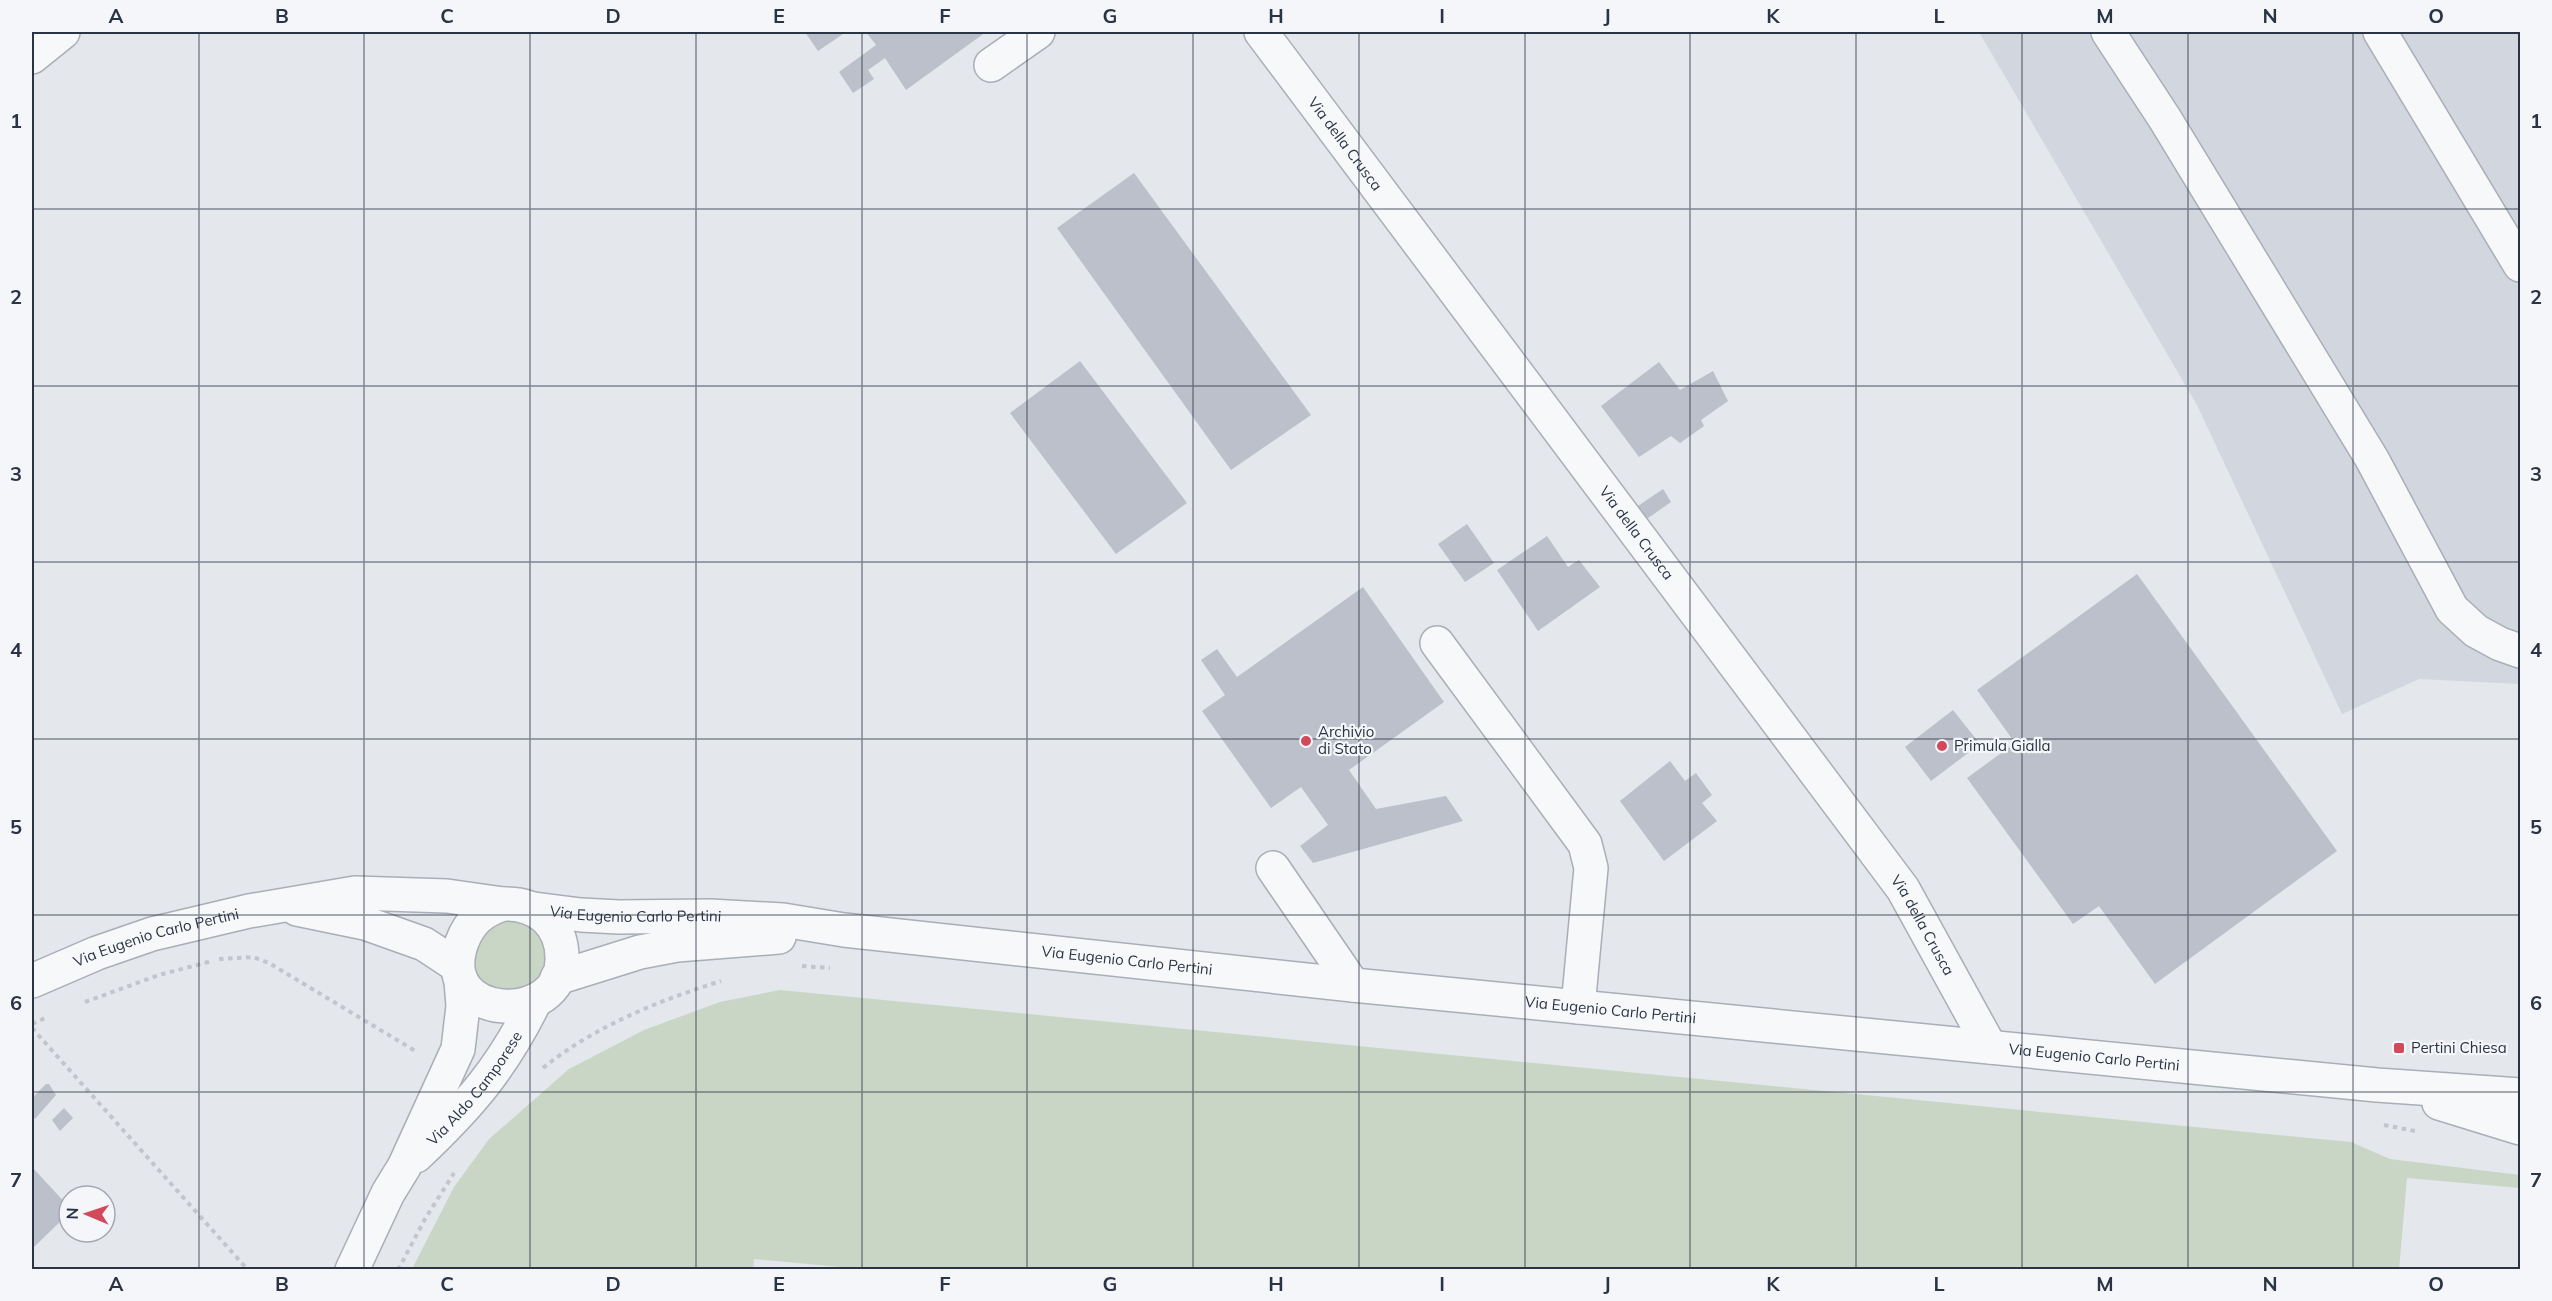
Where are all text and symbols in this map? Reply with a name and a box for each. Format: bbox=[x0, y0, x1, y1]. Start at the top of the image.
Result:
text: A bbox=[109, 3, 124, 28]
text: B bbox=[275, 3, 289, 28]
text: C bbox=[440, 3, 454, 28]
text: D bbox=[605, 3, 621, 28]
text: E bbox=[773, 3, 785, 28]
text: F bbox=[939, 3, 951, 28]
text: G bbox=[1103, 3, 1117, 28]
text: H bbox=[1268, 3, 1284, 28]
text: I bbox=[1439, 3, 1445, 28]
text: J bbox=[1603, 3, 1611, 28]
text: K bbox=[1766, 3, 1780, 28]
text: L bbox=[1933, 3, 1945, 28]
text: M bbox=[2096, 3, 2114, 28]
text: N bbox=[2262, 3, 2278, 28]
text: O bbox=[2428, 3, 2444, 28]
street label: Via della Crusca bbox=[1304, 93, 1387, 194]
text: 1 bbox=[10, 108, 22, 133]
text: 1 bbox=[2530, 108, 2542, 133]
text: 2 bbox=[10, 284, 22, 309]
text: 2 bbox=[2530, 284, 2542, 309]
text: 3 bbox=[10, 461, 22, 486]
text: 3 bbox=[2530, 461, 2542, 486]
street label: Via della Crusca bbox=[1595, 482, 1678, 583]
text: 4 bbox=[10, 637, 22, 662]
text: 4 bbox=[2530, 637, 2542, 662]
place label: Archivio di Stato bbox=[1318, 722, 1374, 758]
marker: Archivio di Stato bbox=[1299, 734, 1313, 748]
place label: Primula Gialla bbox=[1954, 736, 2051, 755]
marker: Primula Gialla bbox=[1935, 739, 1949, 753]
text: 5 bbox=[10, 814, 22, 839]
text: 5 bbox=[2530, 814, 2542, 839]
street label: Via della Crusca bbox=[1887, 871, 1959, 979]
street label: Via Eugenio Carlo Pertini bbox=[549, 901, 722, 926]
street label: Via Eugenio Carlo Pertini bbox=[70, 904, 241, 971]
street label: Via Eugenio Carlo Pertini bbox=[1041, 941, 1213, 979]
text: 6 bbox=[10, 990, 22, 1015]
text: 6 bbox=[2530, 990, 2542, 1015]
street label: Via Eugenio Carlo Pertini bbox=[1524, 992, 1697, 1027]
street label: Via Aldo Camporese bbox=[423, 1028, 526, 1149]
place label: Pertini Chiesa bbox=[2411, 1038, 2507, 1057]
street label: Via Eugenio Carlo Pertini bbox=[2008, 1039, 2181, 1075]
marker: Pertini Chiesa bbox=[2392, 1041, 2406, 1055]
text: 7 bbox=[10, 1167, 22, 1192]
text: 7 bbox=[2530, 1167, 2542, 1192]
north arrow bbox=[57, 1184, 117, 1244]
text: N bbox=[62, 1207, 82, 1220]
text: A bbox=[109, 1271, 124, 1296]
text: B bbox=[275, 1271, 289, 1296]
text: C bbox=[440, 1271, 454, 1296]
text: D bbox=[605, 1271, 621, 1296]
text: E bbox=[773, 1271, 785, 1296]
text: F bbox=[939, 1271, 951, 1296]
text: G bbox=[1103, 1271, 1117, 1296]
text: H bbox=[1268, 1271, 1284, 1296]
text: I bbox=[1439, 1271, 1445, 1296]
text: J bbox=[1603, 1271, 1611, 1296]
text: K bbox=[1766, 1271, 1780, 1296]
text: L bbox=[1933, 1271, 1945, 1296]
text: M bbox=[2096, 1271, 2114, 1296]
text: N bbox=[2262, 1271, 2278, 1296]
text: O bbox=[2428, 1271, 2444, 1296]

